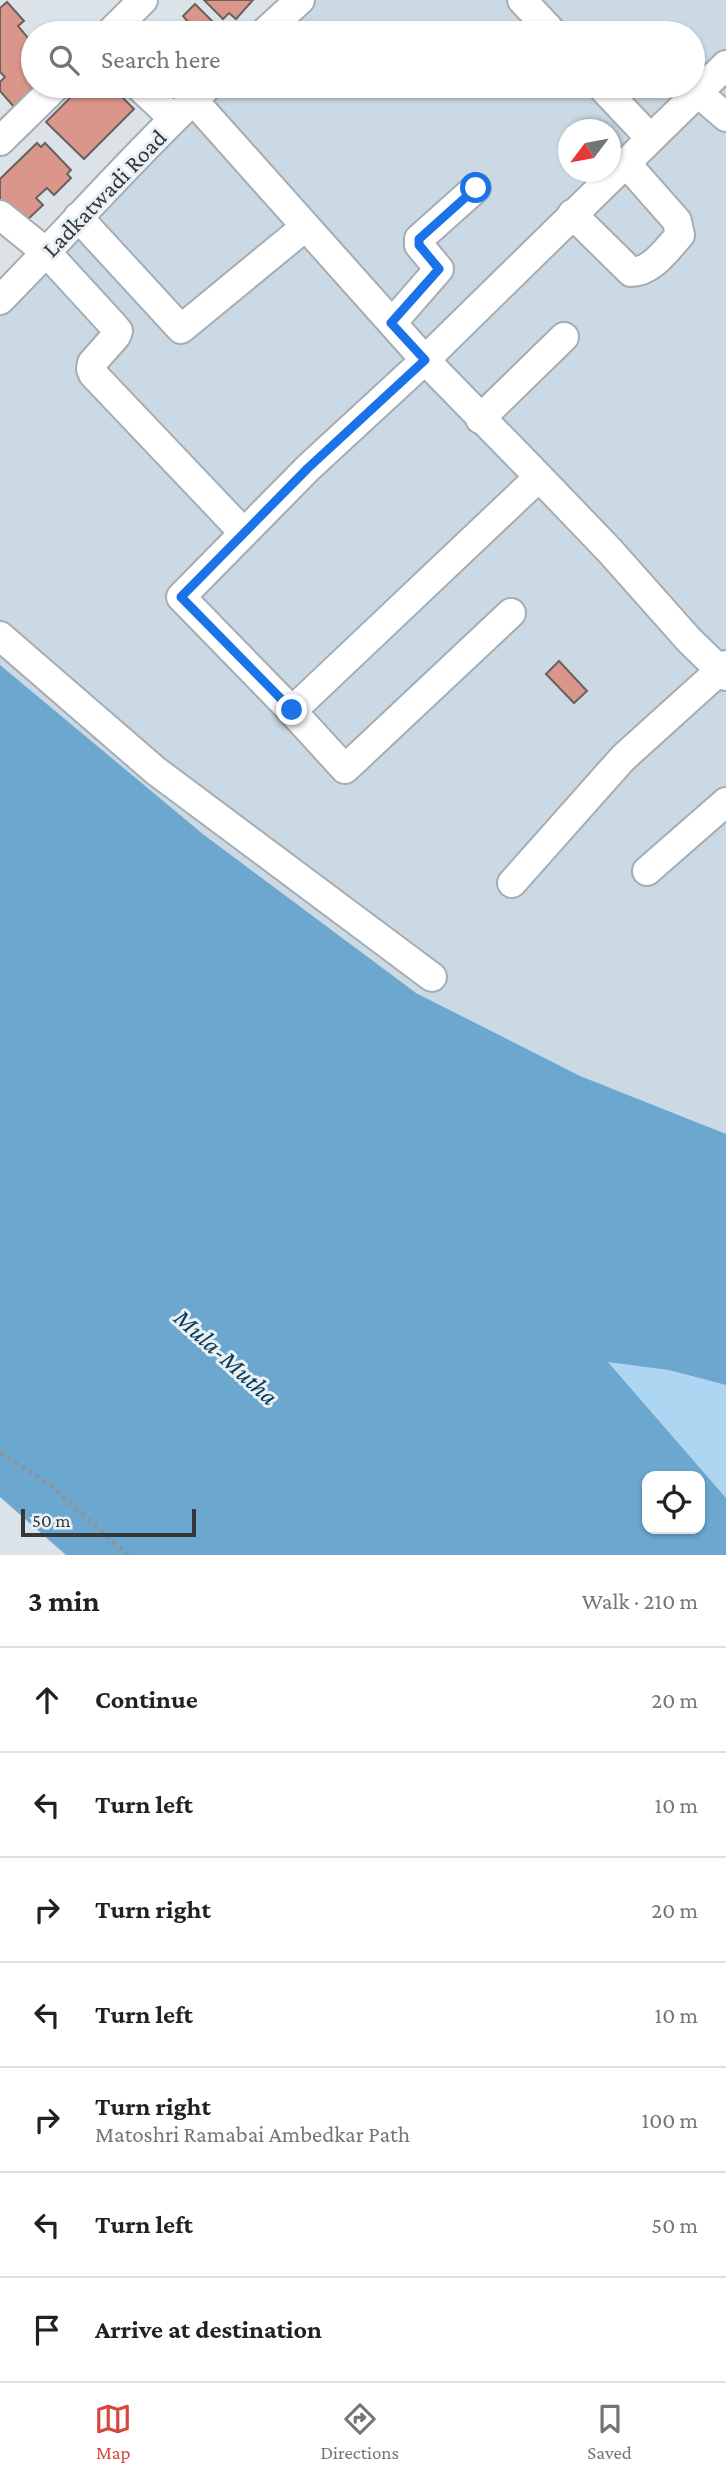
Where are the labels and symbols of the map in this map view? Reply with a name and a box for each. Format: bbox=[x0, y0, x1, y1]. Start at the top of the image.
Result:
north arrow bbox=[558, 119, 621, 182]
street label: Ladkatwadi Road bbox=[36, 123, 172, 262]
route start bbox=[460, 172, 491, 203]
route end bbox=[276, 694, 307, 725]
water label: Mula-Mutha bbox=[167, 1302, 284, 1411]
scale bar bbox=[21, 1506, 196, 1538]

